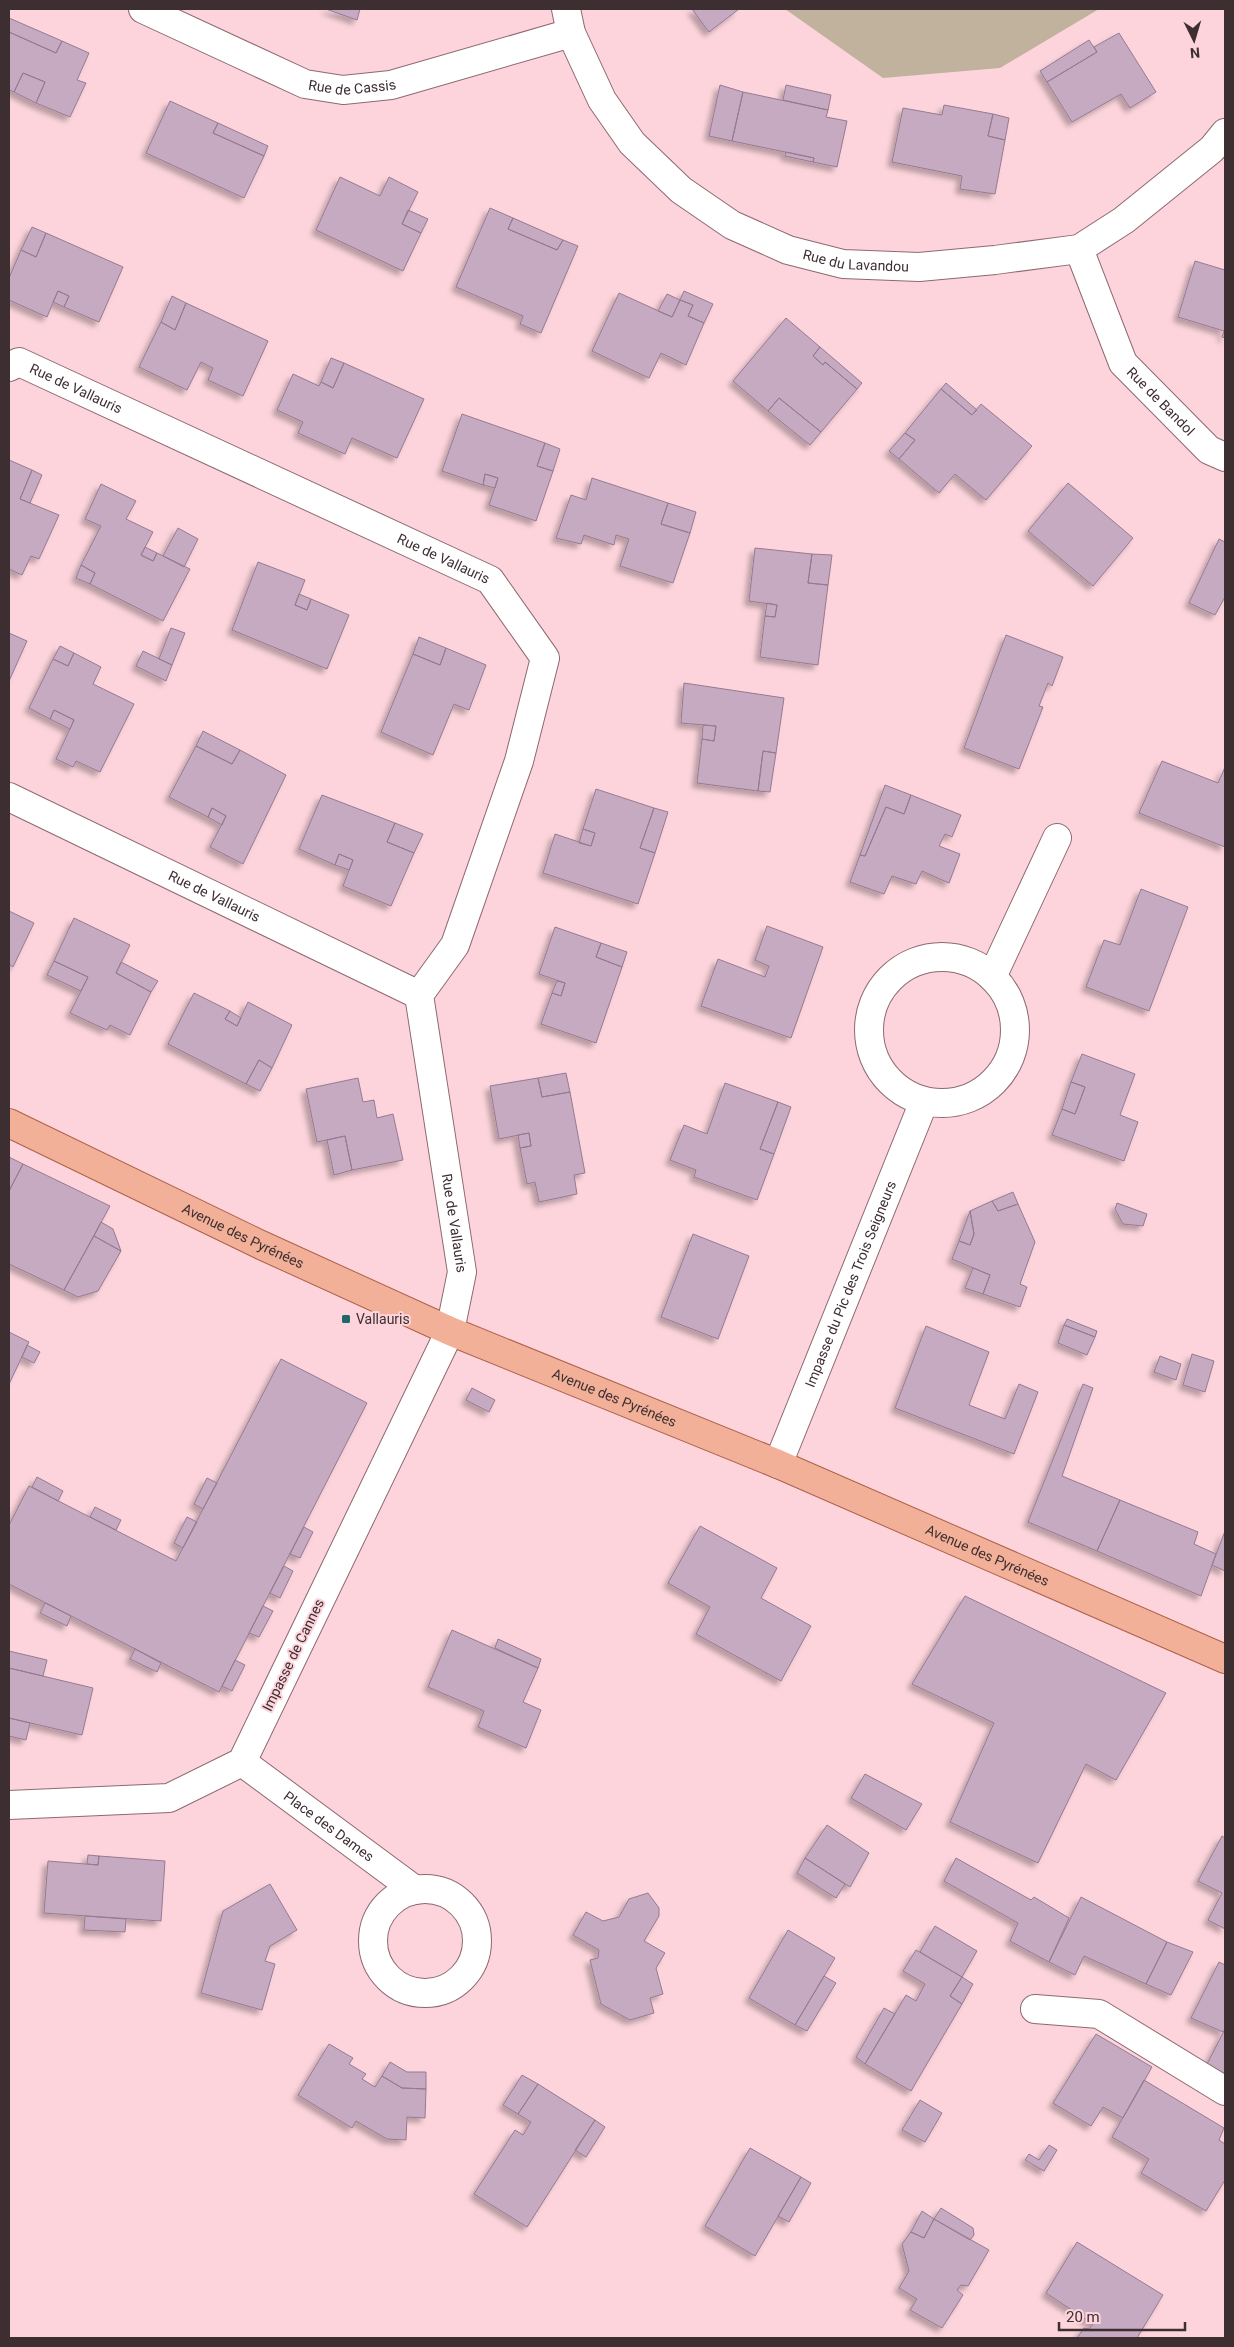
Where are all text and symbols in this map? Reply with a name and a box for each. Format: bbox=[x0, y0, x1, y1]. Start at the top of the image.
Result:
north arrow bbox=[1169, 15, 1219, 65]
text: N bbox=[1190, 45, 1201, 61]
street label: Rue de Cassis bbox=[307, 76, 398, 98]
street label: Rue du Lavandou bbox=[801, 246, 909, 275]
street label: Rue de Vallauris bbox=[27, 360, 125, 417]
street label: Rue de Bandol bbox=[1124, 364, 1198, 439]
street label: Rue de Vallauris bbox=[395, 530, 492, 587]
street label: Rue de Vallauris bbox=[166, 867, 263, 925]
street label: Rue de Vallauris bbox=[439, 1172, 470, 1274]
street label: Impasse du Pic des Trois Seigneurs bbox=[802, 1178, 899, 1390]
street label: Avenue des Pyrénées bbox=[180, 1200, 307, 1272]
place label: Vallauris bbox=[356, 1311, 410, 1327]
marker: Vallauris bbox=[340, 1313, 352, 1325]
street label: Avenue des Pyrénées bbox=[550, 1365, 679, 1430]
street label: Avenue des Pyrénées bbox=[923, 1521, 1051, 1589]
street label: Impasse de Cannes bbox=[259, 1596, 327, 1714]
street label: Place des Dames bbox=[281, 1788, 377, 1865]
scale bar bbox=[1059, 2300, 1185, 2332]
text: 20 m bbox=[1066, 2308, 1100, 2326]

